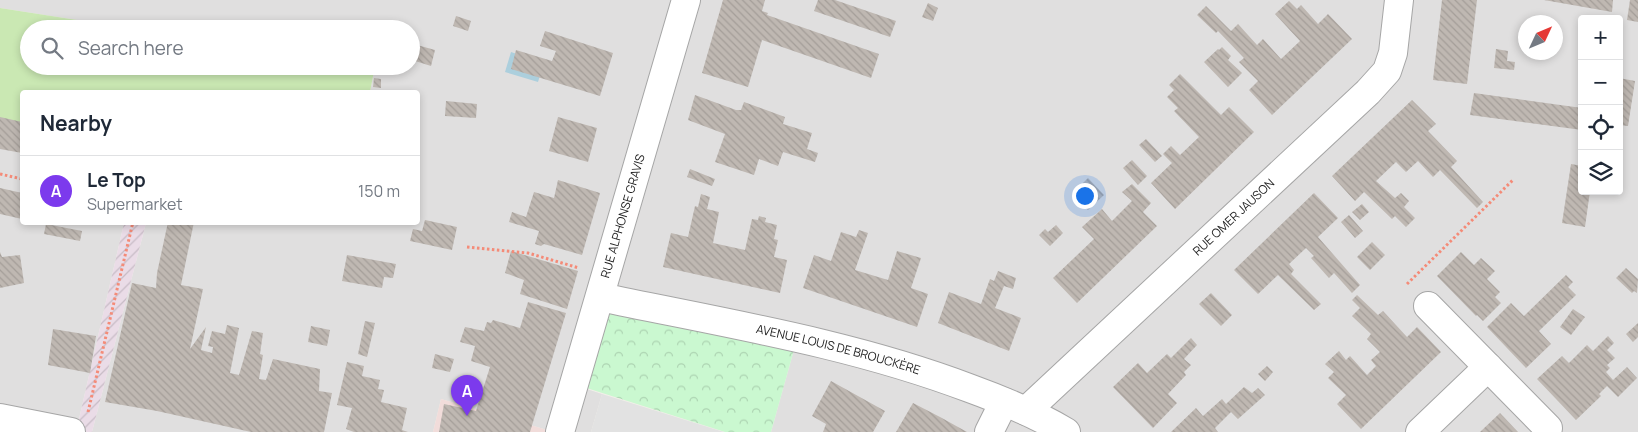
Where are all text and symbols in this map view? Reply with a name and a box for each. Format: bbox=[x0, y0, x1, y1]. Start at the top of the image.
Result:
north arrow bbox=[1518, 15, 1563, 60]
map controls bbox=[1578, 15, 1623, 195]
button: + bbox=[1578, 15, 1623, 60]
search box bbox=[20, 20, 420, 75]
icon: search bbox=[38, 34, 66, 62]
text: Search here bbox=[78, 35, 184, 61]
button: − bbox=[1578, 60, 1623, 105]
button: locate bbox=[1578, 105, 1623, 150]
text: Nearby bbox=[40, 109, 112, 137]
button: layers bbox=[1578, 150, 1623, 195]
street label: RUE ALPHONSE GRAVIS bbox=[596, 152, 649, 280]
text: Le Top bbox=[87, 167, 146, 193]
street label: RUE OMER JAUSON bbox=[1189, 175, 1278, 259]
text: A bbox=[51, 180, 61, 202]
text: 150 m bbox=[358, 180, 400, 202]
your location bbox=[1072, 183, 1098, 209]
text: Supermarket bbox=[87, 193, 183, 215]
street label: AVENUE LOUIS DE BROUCKÈRE bbox=[755, 320, 923, 379]
pin: A bbox=[451, 375, 483, 416]

